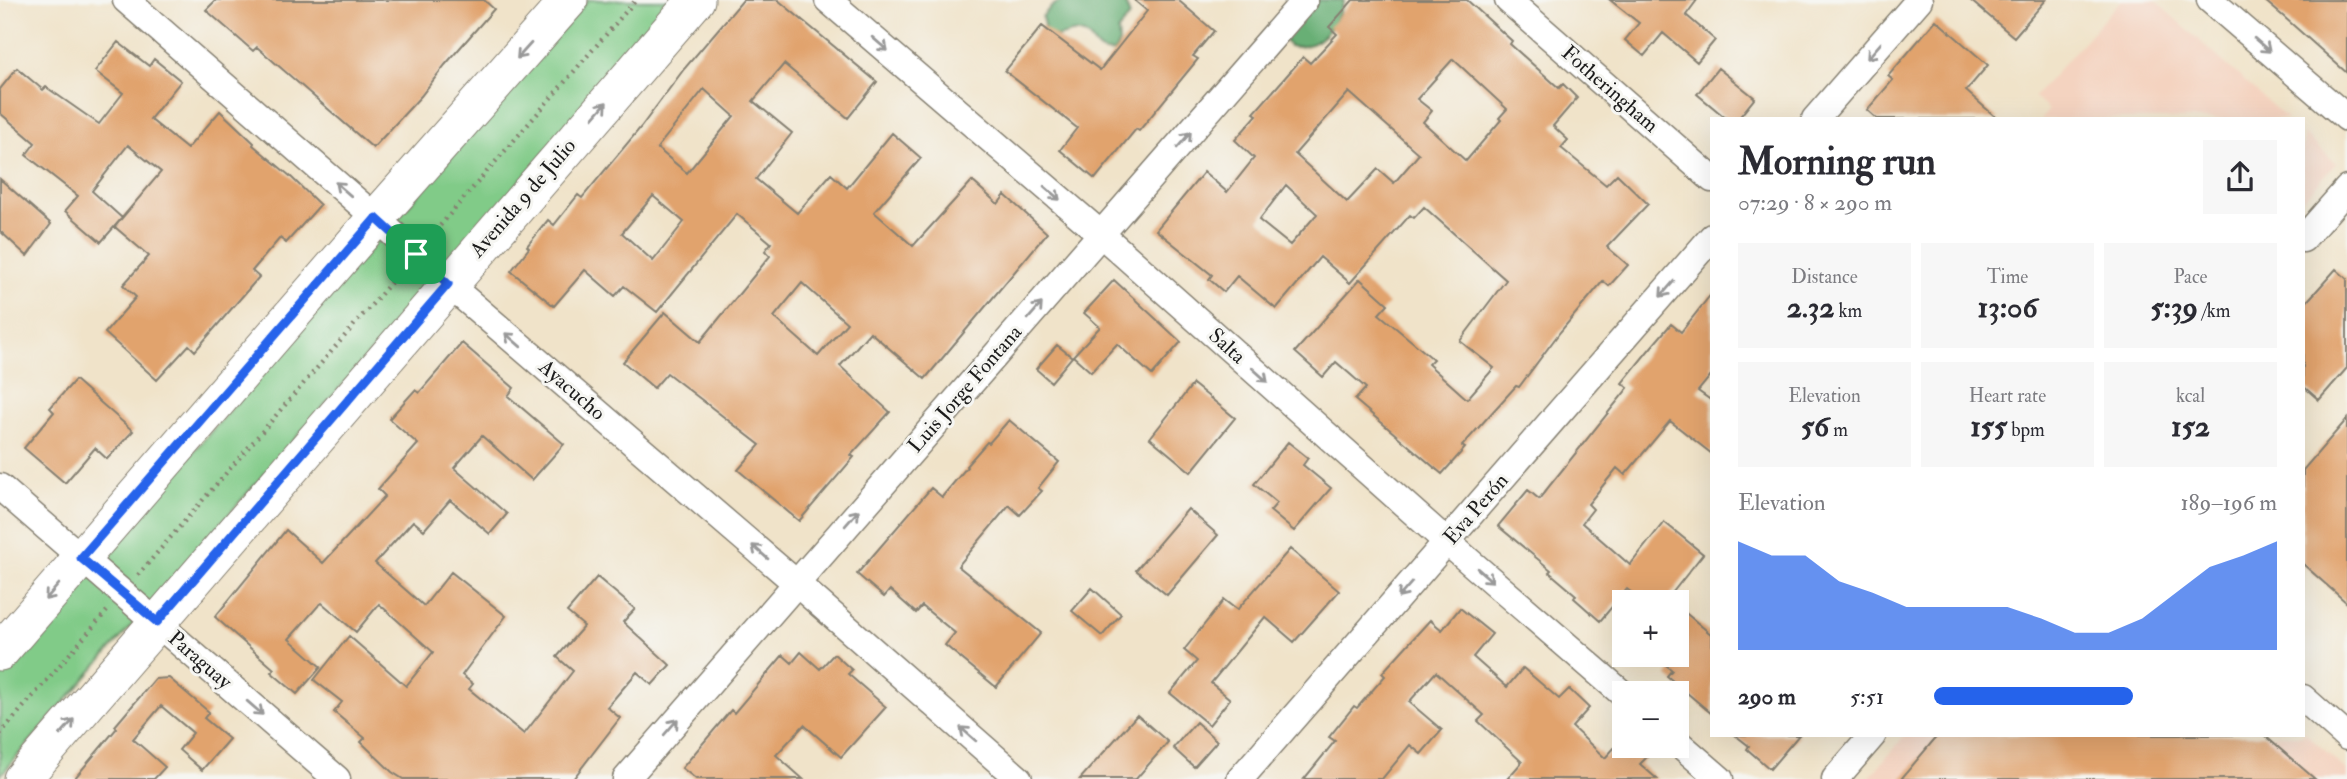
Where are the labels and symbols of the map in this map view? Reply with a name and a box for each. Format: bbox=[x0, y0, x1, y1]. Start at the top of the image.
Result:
one-way arrow bbox=[870, 36, 888, 52]
one-way arrow bbox=[2253, 37, 2271, 53]
street label: Fotheringham bbox=[1556, 39, 1664, 139]
one-way arrow bbox=[516, 42, 532, 60]
one-way arrow bbox=[1866, 42, 1882, 60]
one-way arrow bbox=[592, 101, 608, 119]
one-way arrow bbox=[1176, 131, 1192, 149]
street label: Avenida 9 de Julio bbox=[463, 133, 582, 264]
one-way arrow bbox=[334, 181, 352, 197]
one-way arrow bbox=[1043, 185, 1061, 201]
pin bbox=[386, 224, 446, 284]
one-way arrow bbox=[1659, 280, 1675, 298]
one-way arrow bbox=[1027, 302, 1043, 320]
street label: Luis Jorge Fontana bbox=[902, 319, 1028, 459]
street label: Salta bbox=[1203, 322, 1252, 370]
one-way arrow bbox=[504, 332, 522, 348]
street label: Ayacucho bbox=[532, 353, 611, 426]
one-way arrow bbox=[1250, 367, 1268, 383]
street label: Eva Perón bbox=[1438, 468, 1514, 550]
one-way arrow bbox=[844, 509, 860, 527]
one-way arrow bbox=[751, 544, 769, 560]
one-way arrow bbox=[1476, 567, 1494, 583]
one-way arrow bbox=[1397, 581, 1413, 599]
one-way arrow bbox=[44, 582, 60, 600]
street label: Paraguay bbox=[162, 625, 238, 696]
one-way arrow bbox=[246, 700, 264, 716]
one-way arrow bbox=[59, 718, 75, 736]
one-way arrow bbox=[663, 719, 679, 737]
one-way arrow bbox=[959, 726, 977, 742]

